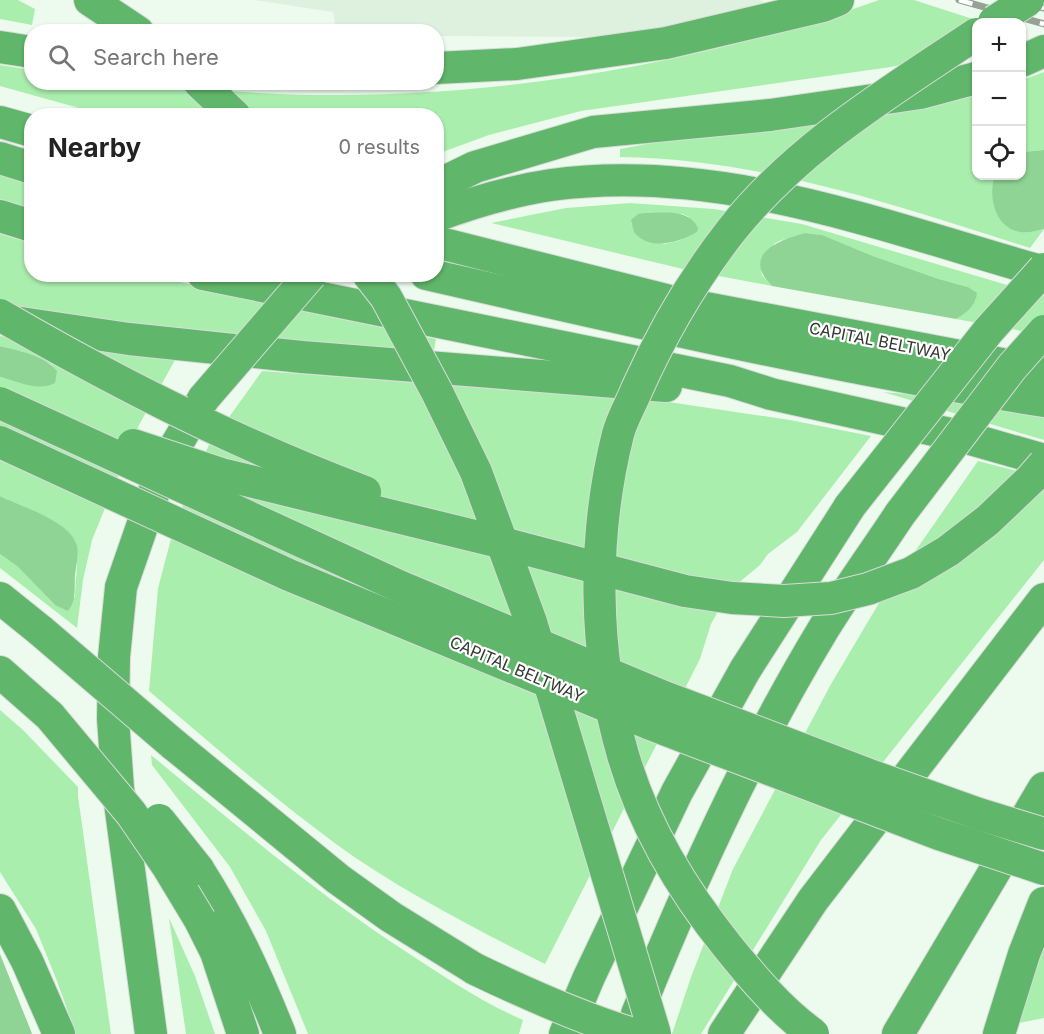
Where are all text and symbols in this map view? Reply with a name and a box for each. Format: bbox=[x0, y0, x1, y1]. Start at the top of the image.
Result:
map controls bbox=[972, 18, 1026, 180]
button: + bbox=[972, 18, 1026, 72]
search box bbox=[24, 24, 444, 90]
icon: search bbox=[45, 41, 78, 74]
text: Search here bbox=[93, 44, 219, 70]
button: − bbox=[972, 72, 1026, 126]
button: locate bbox=[972, 126, 1026, 180]
text: Nearby bbox=[48, 132, 141, 163]
text: 0 results bbox=[338, 135, 420, 159]
street label: CAPITAL BELTWAY bbox=[807, 317, 953, 365]
street label: CAPITAL BELTWAY bbox=[447, 632, 587, 706]

